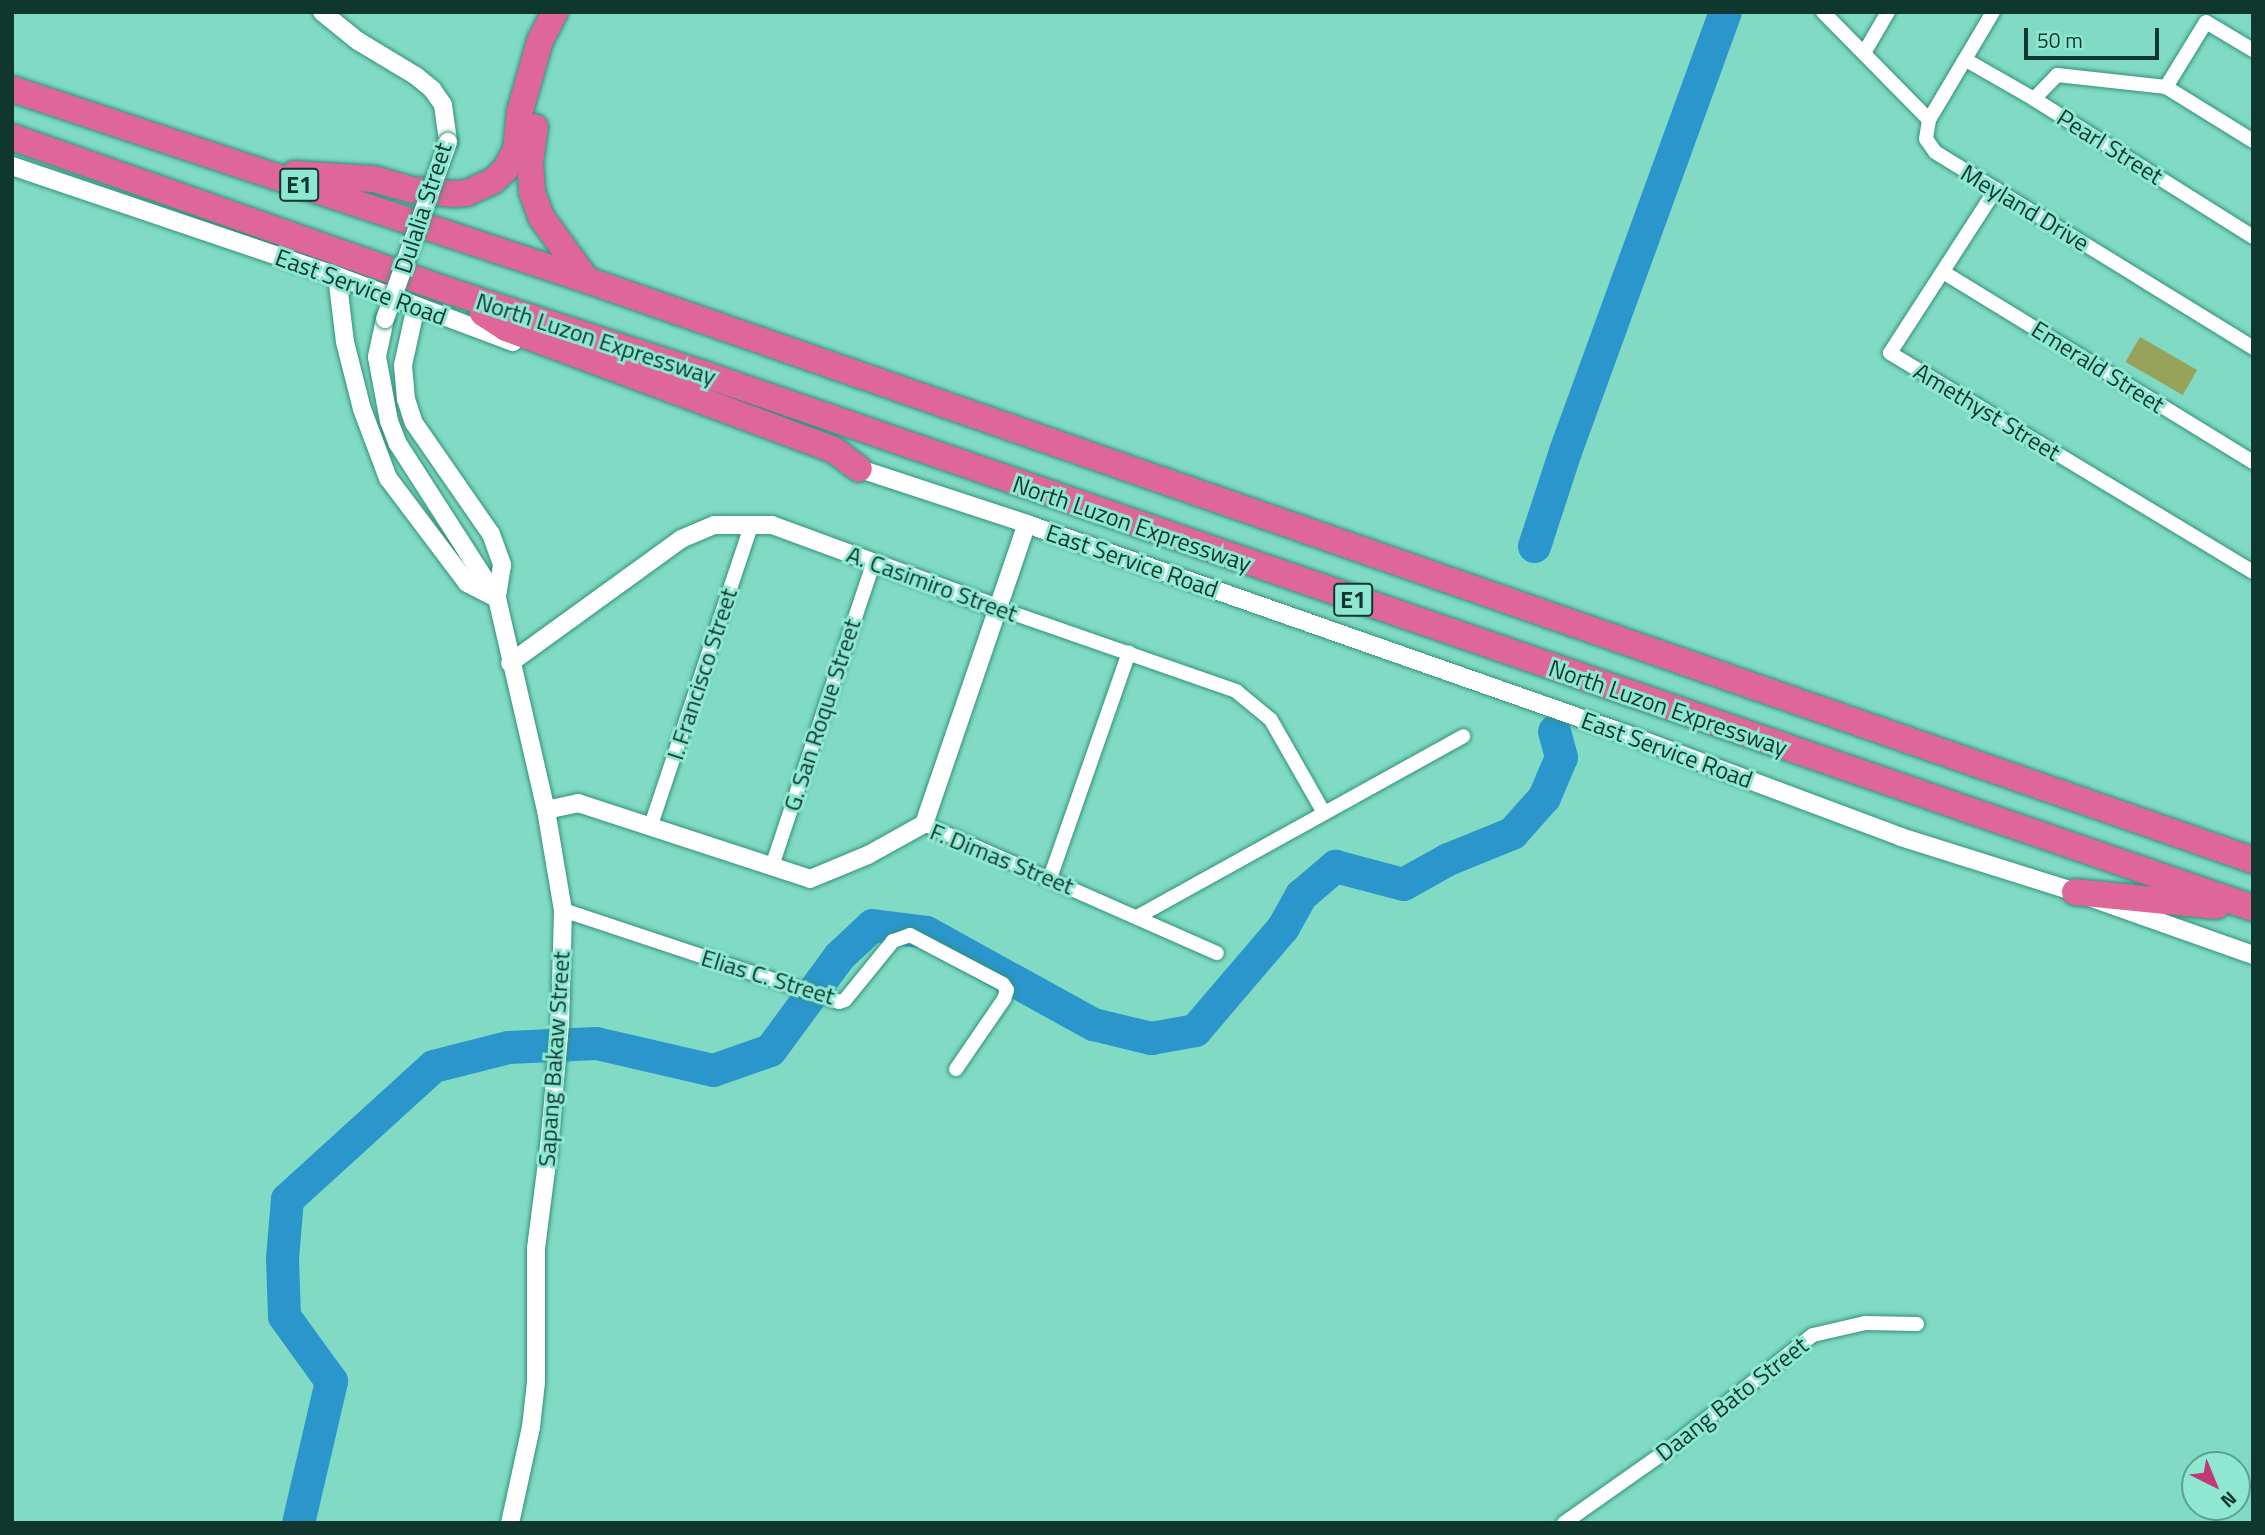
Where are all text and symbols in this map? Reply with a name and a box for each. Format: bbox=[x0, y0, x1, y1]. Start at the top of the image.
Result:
scale bar bbox=[2027, 14, 2162, 58]
text: 50 m bbox=[2037, 24, 2083, 56]
street label: Pearl Street bbox=[2052, 103, 2168, 191]
street label: Dulalia Street bbox=[388, 139, 458, 277]
street label: Meyland Drive bbox=[1956, 158, 2094, 258]
road number: E1 bbox=[278, 166, 320, 204]
street label: East Service Road bbox=[271, 243, 451, 331]
street label: North Luzon Expressway bbox=[473, 287, 719, 391]
street label: Emerald Street bbox=[2026, 315, 2170, 419]
street label: Amethyst Street bbox=[1909, 357, 2065, 467]
street label: North Luzon Expressway bbox=[1009, 470, 1255, 578]
street label: East Service Road bbox=[1042, 518, 1222, 604]
street label: A. Casimiro Street bbox=[843, 540, 1021, 628]
road number: E1 bbox=[1332, 580, 1374, 620]
street label: I. Francisco Street bbox=[661, 585, 743, 763]
street label: G. San Roque Street bbox=[777, 615, 867, 815]
street label: North Luzon Expressway bbox=[1545, 654, 1791, 762]
street label: East Service Road bbox=[1577, 706, 1757, 794]
street label: F. Dimas Street bbox=[926, 817, 1078, 901]
street label: Elias C. Street bbox=[698, 943, 838, 1011]
street label: Sapang Bakaw Street bbox=[532, 950, 576, 1168]
street label: Daang Bato Street bbox=[1650, 1331, 1814, 1467]
north arrow bbox=[2181, 1451, 2251, 1521]
text: N bbox=[2215, 1485, 2244, 1515]

